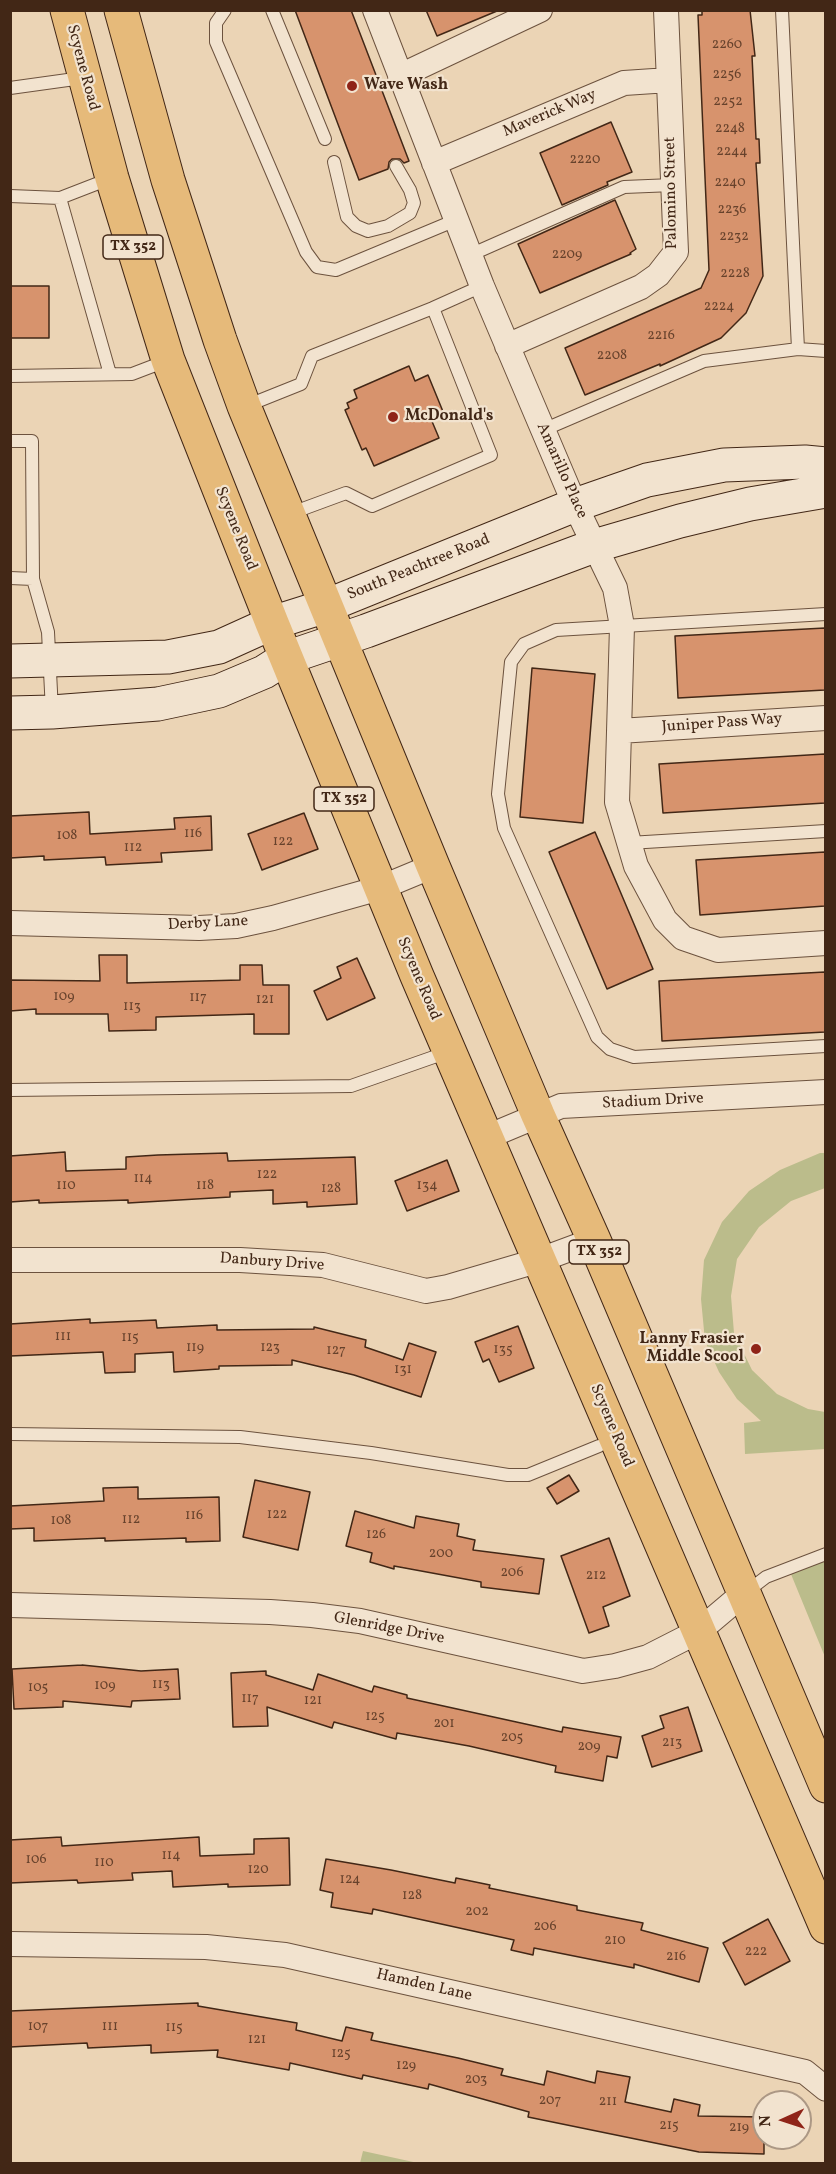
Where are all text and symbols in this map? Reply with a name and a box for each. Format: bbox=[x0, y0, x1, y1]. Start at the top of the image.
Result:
street label: Scyene Road bbox=[61, 23, 103, 113]
house number: 2260 bbox=[712, 37, 742, 53]
house number: 2256 bbox=[713, 67, 741, 83]
place label: Wave Wash bbox=[364, 76, 448, 96]
marker: Wave Wash bbox=[345, 79, 359, 93]
street label: Maverick Way bbox=[500, 86, 600, 142]
house number: 2252 bbox=[713, 94, 743, 110]
house number: 2248 bbox=[715, 121, 745, 137]
street label: Palomino Street bbox=[661, 136, 683, 250]
house number: 2244 bbox=[716, 144, 748, 160]
house number: 2220 bbox=[570, 152, 600, 168]
house number: 2240 bbox=[714, 175, 746, 191]
house number: 2236 bbox=[718, 202, 746, 218]
house number: 2232 bbox=[719, 229, 749, 245]
road number: TX 352 bbox=[103, 235, 163, 259]
house number: 2209 bbox=[552, 247, 582, 263]
house number: 2228 bbox=[720, 266, 750, 282]
house number: 2224 bbox=[704, 299, 734, 315]
house number: 2216 bbox=[647, 328, 675, 344]
house number: 2208 bbox=[597, 348, 627, 364]
place label: McDonald's bbox=[405, 407, 493, 427]
marker: McDonald's bbox=[386, 410, 400, 424]
street label: Amarillo Place bbox=[531, 420, 591, 522]
street label: Scyene Road bbox=[210, 484, 260, 574]
street label: South Peachtree Road bbox=[345, 531, 493, 605]
street label: Juniper Pass Way bbox=[661, 710, 783, 738]
road number: TX 352 bbox=[314, 787, 374, 811]
house number: 116 bbox=[184, 826, 202, 842]
house number: 108 bbox=[57, 828, 77, 844]
house number: 122 bbox=[273, 834, 293, 850]
house number: 112 bbox=[124, 840, 142, 856]
street label: Derby Lane bbox=[167, 912, 249, 936]
street label: Scyene Road bbox=[392, 935, 444, 1023]
house number: 109 bbox=[53, 989, 75, 1005]
house number: 117 bbox=[189, 990, 207, 1006]
house number: 121 bbox=[256, 992, 274, 1008]
house number: 113 bbox=[123, 999, 141, 1015]
street label: Stadium Drive bbox=[602, 1090, 704, 1114]
house number: 122 bbox=[257, 1167, 277, 1183]
house number: 114 bbox=[133, 1171, 153, 1187]
house number: 110 bbox=[56, 1178, 76, 1194]
house number: 118 bbox=[196, 1178, 214, 1194]
house number: 134 bbox=[417, 1178, 437, 1194]
house number: 128 bbox=[321, 1181, 341, 1197]
road number: TX 352 bbox=[569, 1240, 629, 1264]
street label: Danbury Drive bbox=[219, 1250, 325, 1276]
house number: 111 bbox=[55, 1329, 71, 1345]
house number: 115 bbox=[121, 1330, 139, 1346]
place label: Lanny Frasier Middle Scool bbox=[640, 1330, 744, 1368]
house number: 119 bbox=[186, 1340, 204, 1356]
house number: 123 bbox=[260, 1340, 280, 1356]
house number: 135 bbox=[493, 1342, 513, 1358]
marker: Lanny Frasier Middle Scool bbox=[749, 1342, 763, 1356]
house number: 127 bbox=[326, 1343, 346, 1359]
house number: 131 bbox=[394, 1362, 412, 1378]
street label: Scyene Road bbox=[585, 1382, 637, 1470]
house number: 122 bbox=[267, 1507, 287, 1523]
house number: 116 bbox=[185, 1508, 203, 1524]
house number: 112 bbox=[122, 1512, 140, 1528]
house number: 108 bbox=[51, 1513, 71, 1529]
house number: 126 bbox=[366, 1527, 386, 1543]
house number: 200 bbox=[429, 1546, 453, 1562]
house number: 206 bbox=[500, 1565, 524, 1581]
house number: 212 bbox=[586, 1568, 606, 1584]
street label: Glenridge Drive bbox=[332, 1609, 446, 1649]
house number: 113 bbox=[152, 1677, 170, 1693]
house number: 109 bbox=[94, 1678, 116, 1694]
house number: 105 bbox=[28, 1680, 48, 1696]
house number: 117 bbox=[241, 1691, 259, 1707]
house number: 121 bbox=[304, 1693, 322, 1709]
house number: 125 bbox=[365, 1709, 385, 1725]
house number: 201 bbox=[433, 1716, 455, 1732]
house number: 205 bbox=[501, 1730, 523, 1746]
house number: 213 bbox=[662, 1735, 682, 1751]
house number: 209 bbox=[577, 1739, 601, 1755]
house number: 114 bbox=[161, 1848, 181, 1864]
house number: 106 bbox=[25, 1852, 47, 1868]
house number: 110 bbox=[94, 1855, 114, 1871]
house number: 120 bbox=[247, 1862, 269, 1878]
house number: 124 bbox=[340, 1872, 360, 1888]
house number: 128 bbox=[402, 1888, 422, 1904]
house number: 202 bbox=[465, 1904, 489, 1920]
house number: 206 bbox=[533, 1919, 557, 1935]
house number: 210 bbox=[604, 1933, 626, 1949]
house number: 222 bbox=[745, 1944, 767, 1960]
house number: 216 bbox=[666, 1949, 686, 1965]
street label: Hamden Lane bbox=[374, 1966, 474, 2006]
house number: 107 bbox=[28, 2019, 48, 2035]
house number: 111 bbox=[102, 2019, 118, 2035]
house number: 115 bbox=[165, 2020, 183, 2036]
house number: 121 bbox=[248, 2032, 266, 2048]
house number: 125 bbox=[331, 2046, 351, 2062]
house number: 129 bbox=[396, 2058, 416, 2074]
house number: 203 bbox=[465, 2072, 487, 2088]
north arrow bbox=[752, 2090, 812, 2150]
house number: 207 bbox=[539, 2093, 561, 2109]
house number: 211 bbox=[599, 2094, 617, 2110]
text: N bbox=[755, 2114, 777, 2127]
house number: 215 bbox=[659, 2118, 679, 2134]
house number: 219 bbox=[729, 2120, 749, 2136]

